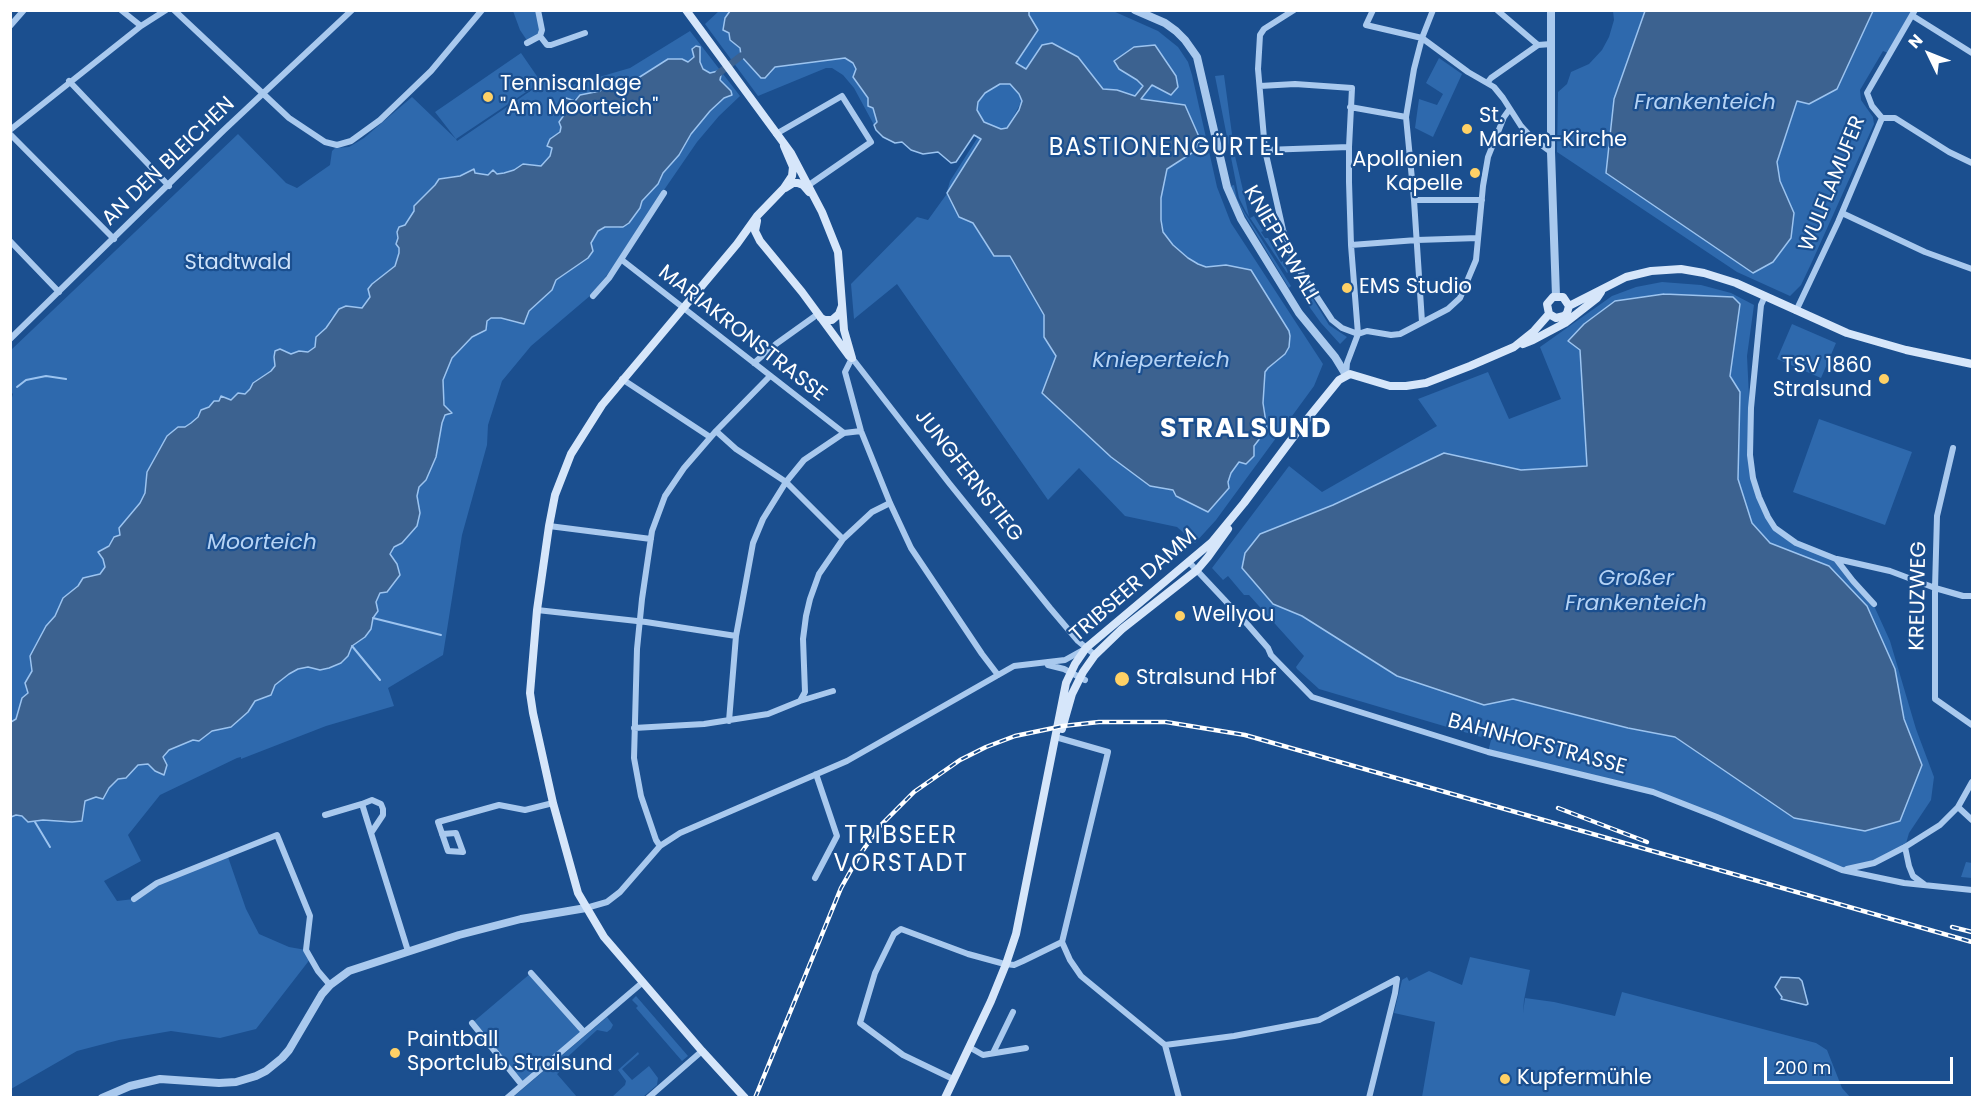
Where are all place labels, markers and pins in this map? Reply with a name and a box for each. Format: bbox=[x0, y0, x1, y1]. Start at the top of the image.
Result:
place label: Tennisanlage "Am Moorteich" bbox=[500, 72, 658, 122]
marker: Tennisanlage "Am Moorteich" bbox=[481, 90, 495, 104]
place label: St. Marien-Kirche bbox=[1479, 104, 1627, 154]
marker: St. Marien-Kirche bbox=[1460, 122, 1474, 136]
place label: Apollonien Kapelle bbox=[1352, 148, 1463, 198]
marker: Apollonien Kapelle bbox=[1468, 166, 1482, 180]
place label: EMS Studio bbox=[1359, 275, 1472, 301]
marker: EMS Studio bbox=[1340, 281, 1354, 295]
place label: TSV 1860 Stralsund bbox=[1773, 354, 1872, 404]
marker: TSV 1860 Stralsund bbox=[1877, 372, 1891, 386]
place label: Wellyou bbox=[1192, 603, 1275, 629]
marker: Wellyou bbox=[1173, 609, 1187, 623]
place label: Stralsund Hbf bbox=[1136, 666, 1276, 692]
marker: Stralsund Hbf bbox=[1113, 670, 1131, 688]
place label: Paintball Sportclub Stralsund bbox=[407, 1028, 613, 1078]
marker: Paintball Sportclub Stralsund bbox=[388, 1046, 402, 1060]
place label: Kupfermühle bbox=[1517, 1066, 1652, 1092]
marker: Kupfermühle bbox=[1498, 1072, 1512, 1086]

